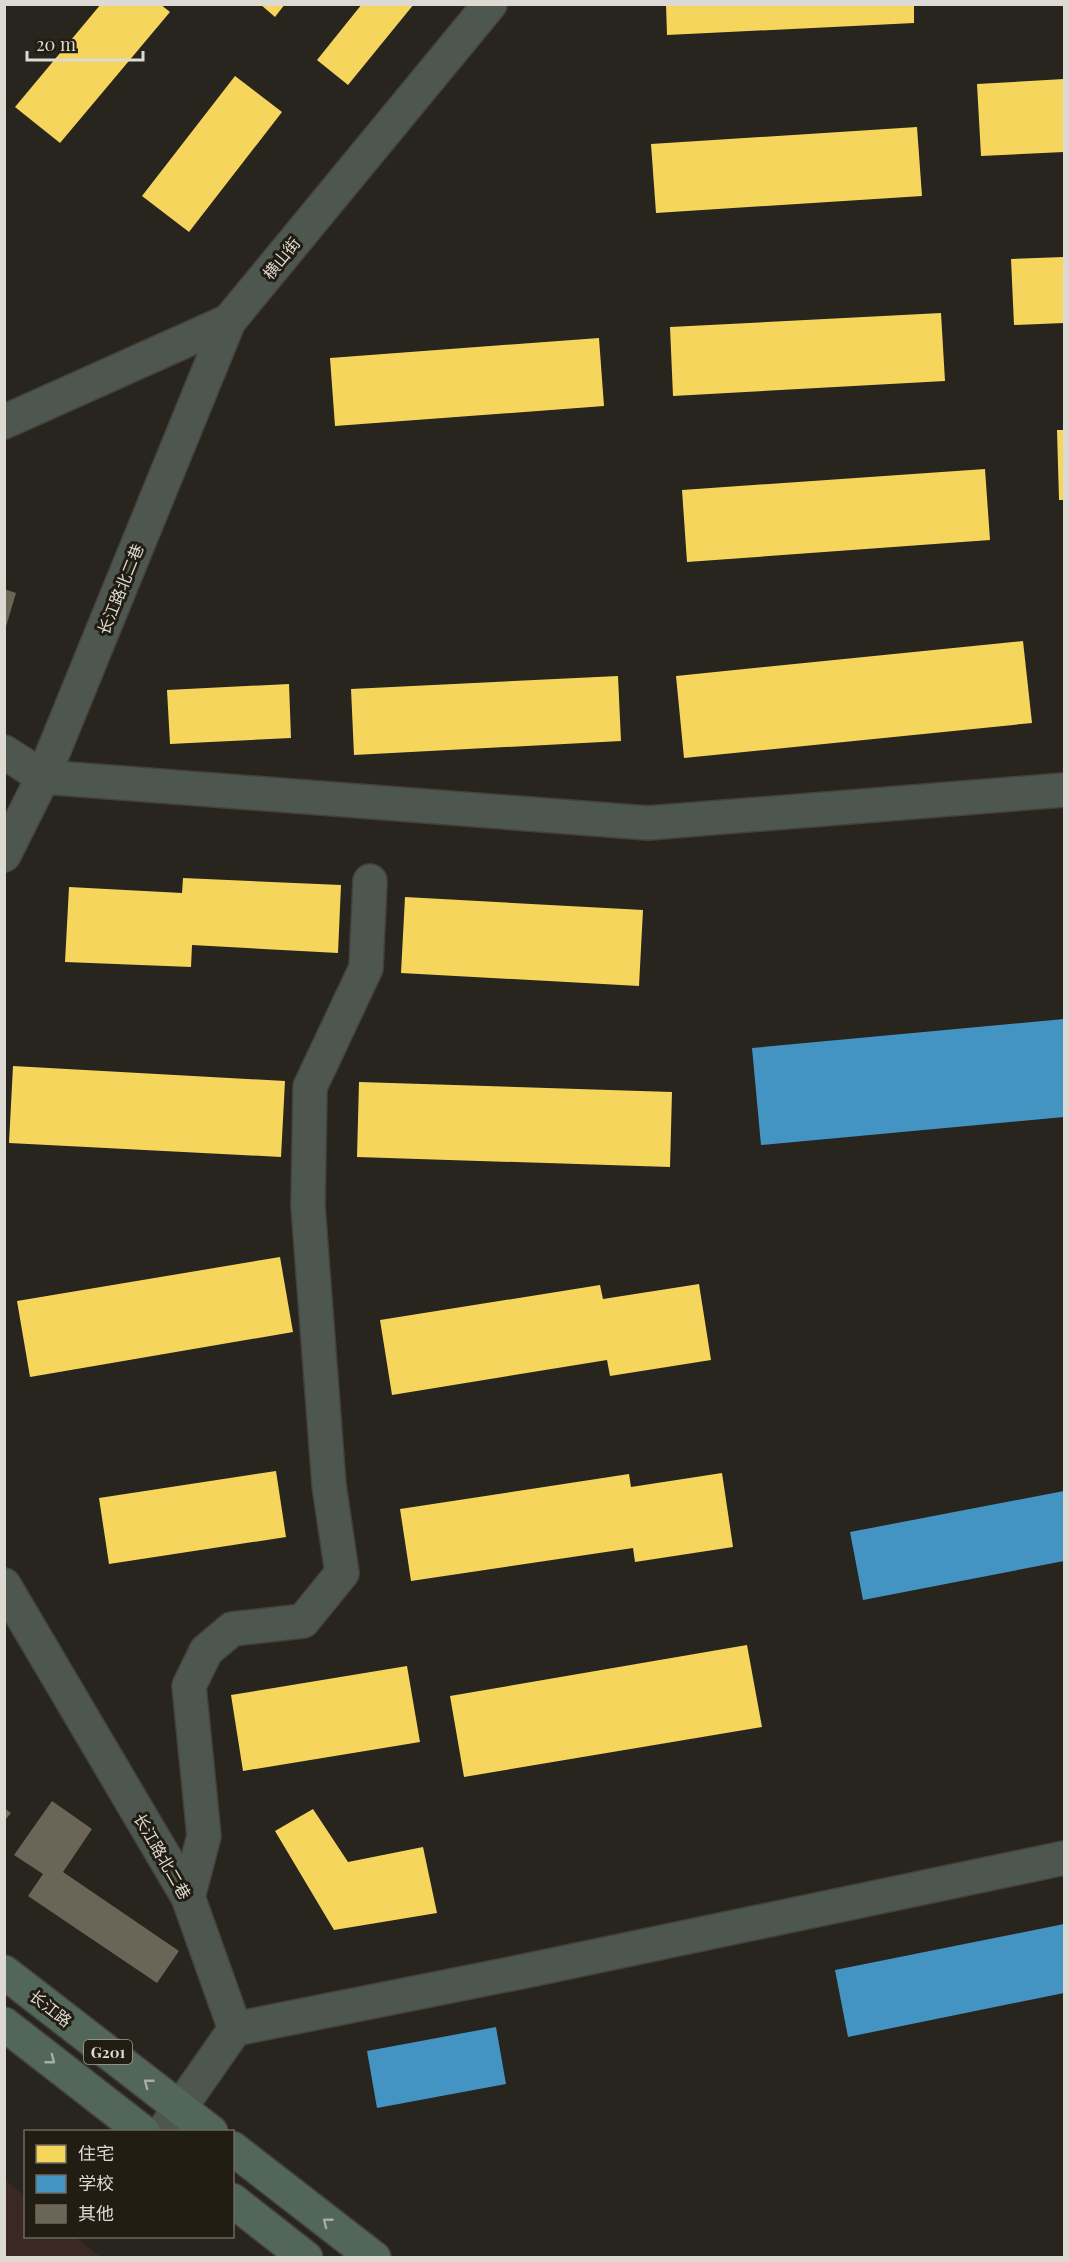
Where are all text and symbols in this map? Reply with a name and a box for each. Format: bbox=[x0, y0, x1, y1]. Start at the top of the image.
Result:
scale bar bbox=[27, 24, 142, 62]
text: 20 m bbox=[36, 32, 76, 56]
street label: 横山街 bbox=[258, 233, 304, 283]
street label: 长江路北二巷 bbox=[92, 541, 148, 637]
street label: 长江路北二巷 bbox=[130, 1809, 196, 1903]
street label: 长江路 bbox=[26, 1985, 76, 2031]
road number: G201 bbox=[84, 2040, 132, 2064]
one-way arrow bbox=[44, 2052, 55, 2063]
one-way arrow bbox=[144, 2079, 155, 2090]
legend bbox=[24, 2130, 234, 2238]
text: 住宅 bbox=[78, 2141, 114, 2165]
text: 学校 bbox=[78, 2171, 114, 2195]
text: 其他 bbox=[78, 2201, 114, 2225]
one-way arrow bbox=[323, 2218, 334, 2229]

